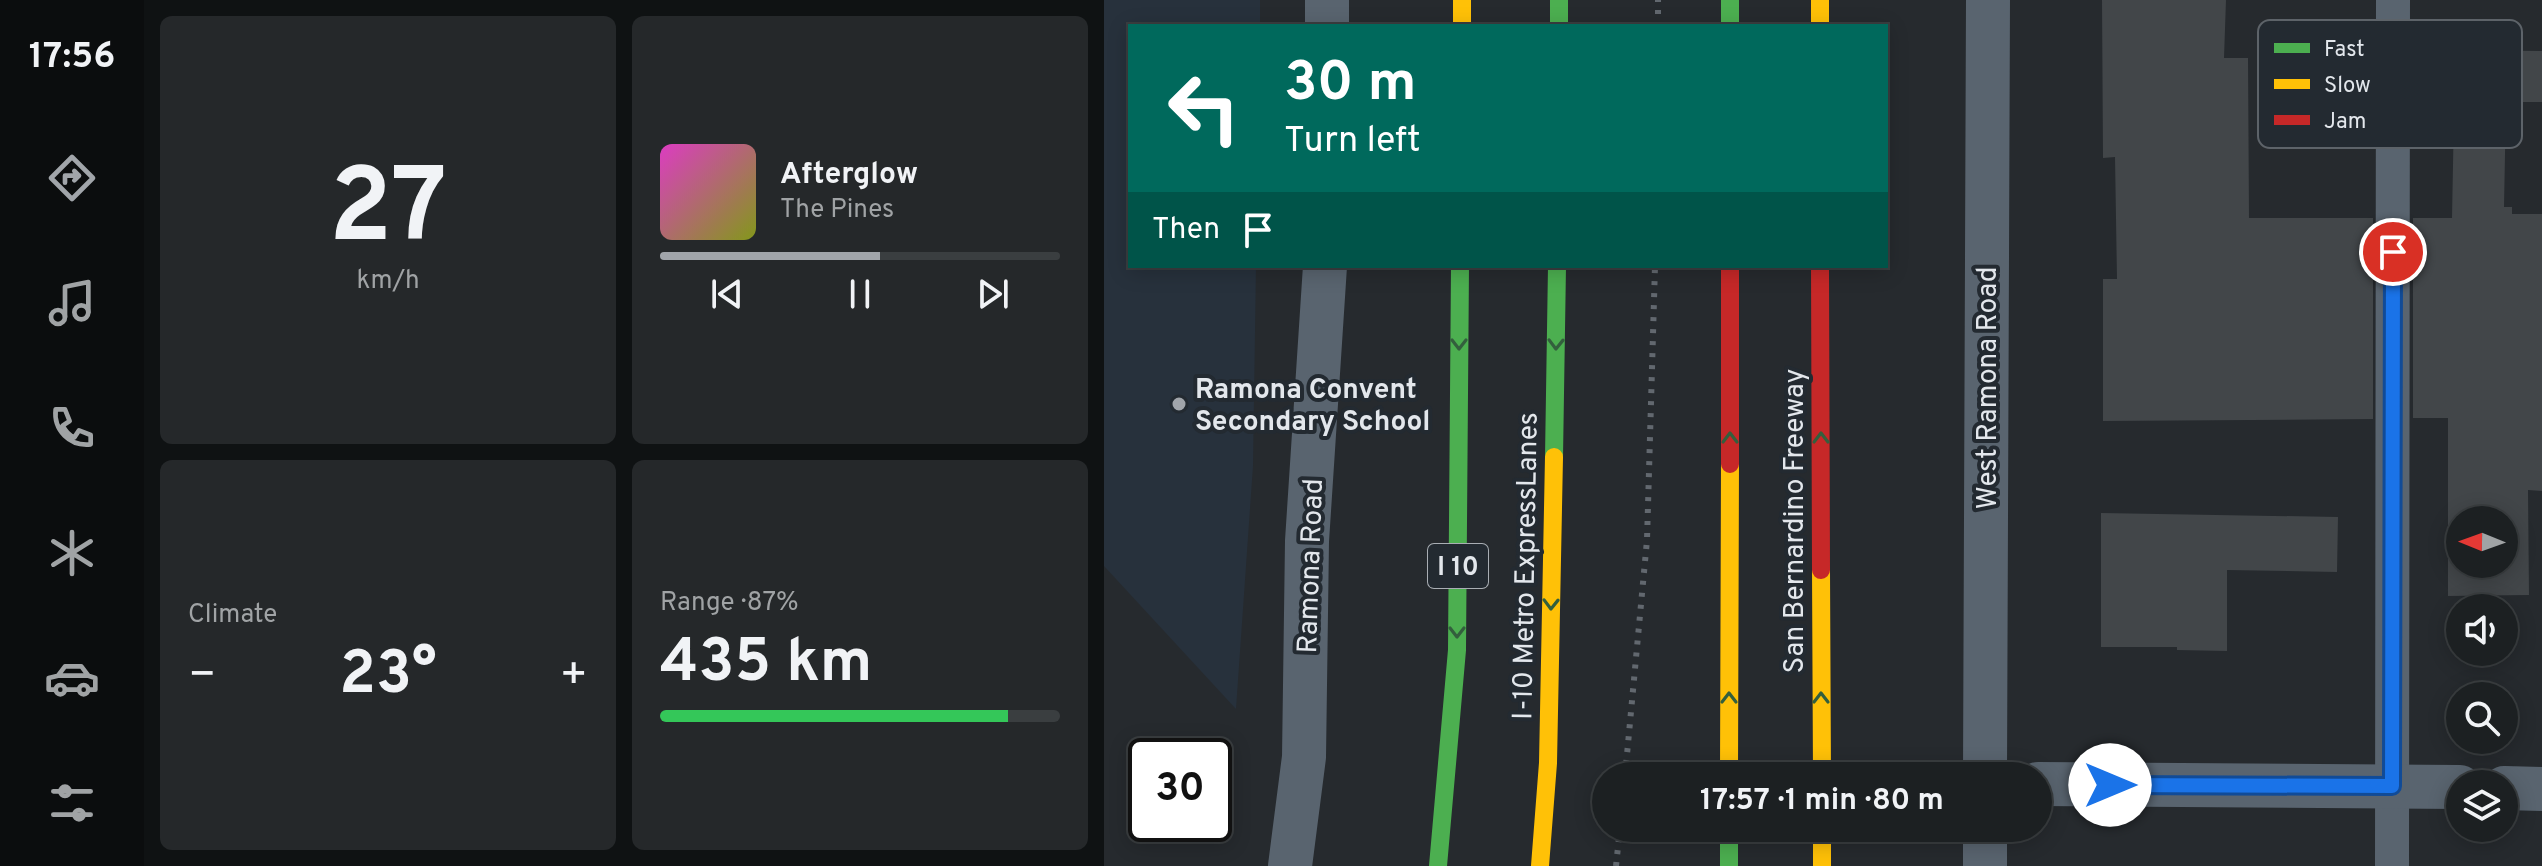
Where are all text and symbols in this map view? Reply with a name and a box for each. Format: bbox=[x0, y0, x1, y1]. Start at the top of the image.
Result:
legend bbox=[2258, 20, 2522, 148]
text: 17:56 bbox=[29, 35, 115, 81]
text: Fast bbox=[2324, 37, 2365, 64]
text: 30 m bbox=[1284, 50, 1417, 120]
icon: left bbox=[1152, 56, 1256, 160]
text: Slow bbox=[2324, 73, 2371, 100]
text: Jam bbox=[2324, 109, 2367, 136]
text: Turn left bbox=[1284, 119, 1421, 165]
text: 27 bbox=[329, 147, 447, 279]
icon: directions bbox=[44, 150, 100, 206]
text: Afterglow bbox=[780, 157, 918, 194]
text: The Pines bbox=[780, 194, 894, 227]
icon: arrive bbox=[1236, 208, 1280, 252]
text: Then bbox=[1152, 212, 1220, 249]
pin bbox=[2359, 218, 2427, 286]
icon: arrive bbox=[2371, 230, 2415, 274]
text: km/h bbox=[356, 265, 420, 298]
street label: West Ramona Road bbox=[1971, 267, 2007, 509]
icon: previous bbox=[705, 272, 749, 316]
icon: pause bbox=[838, 272, 882, 316]
icon: next bbox=[971, 272, 1015, 316]
icon: music bbox=[44, 275, 100, 331]
one-way arrow bbox=[1451, 338, 1468, 351]
one-way arrow bbox=[1547, 338, 1565, 351]
street label: San Bernardino Freeway bbox=[1778, 369, 1814, 673]
place label: Ramona Convent Secondary School bbox=[1195, 373, 1431, 441]
marker: Ramona Convent Secondary School bbox=[1170, 395, 1188, 413]
icon: phone bbox=[44, 400, 100, 456]
street label: I-10 Metro ExpressLanes bbox=[1506, 412, 1548, 720]
one-way arrow bbox=[1721, 431, 1739, 444]
one-way arrow bbox=[1812, 431, 1830, 444]
street label: Ramona Road bbox=[1291, 478, 1333, 654]
north arrow bbox=[2446, 506, 2518, 578]
map controls bbox=[2446, 506, 2518, 842]
icon: climate bbox=[44, 525, 100, 581]
road number: I 10 bbox=[1428, 544, 1488, 588]
text: Range · 87% bbox=[660, 587, 799, 620]
button: sound bbox=[2446, 594, 2518, 666]
one-way arrow bbox=[1543, 598, 1560, 611]
text: Climate bbox=[188, 599, 277, 632]
one-way arrow bbox=[1448, 626, 1466, 639]
text: 435 km bbox=[660, 627, 872, 703]
text: 23° bbox=[339, 639, 437, 715]
text: − bbox=[188, 649, 216, 705]
text: + bbox=[560, 649, 588, 705]
icon: car bbox=[44, 650, 100, 706]
button: search bbox=[2446, 682, 2518, 754]
one-way arrow bbox=[1720, 691, 1738, 704]
one-way arrow bbox=[1812, 691, 1830, 704]
speed limit sign: 30 bbox=[1128, 738, 1232, 842]
position arrow bbox=[2068, 743, 2152, 827]
button: layers bbox=[2446, 770, 2518, 842]
icon: filters bbox=[44, 775, 100, 831]
text: 17:57 · 1 min · 80 m bbox=[1700, 783, 1944, 820]

